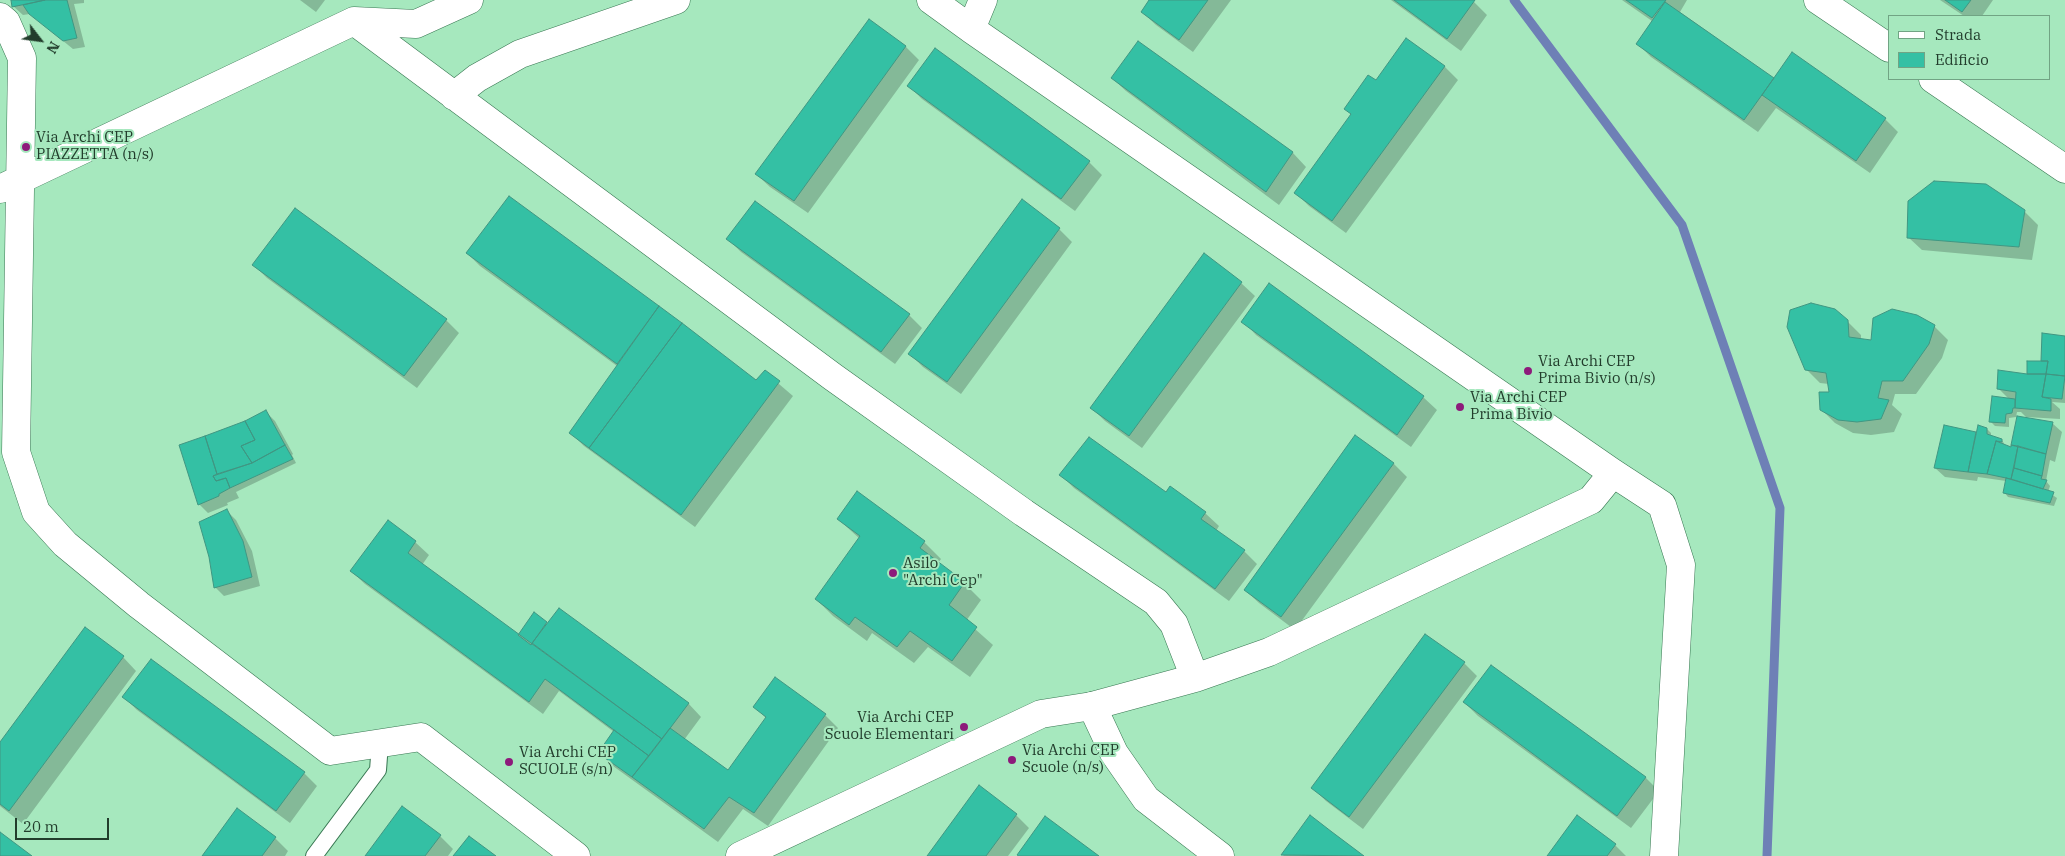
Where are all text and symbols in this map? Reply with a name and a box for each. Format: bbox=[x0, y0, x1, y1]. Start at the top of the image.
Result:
north arrow bbox=[15, 15, 65, 65]
legend bbox=[1888, 15, 2050, 80]
text: Strada bbox=[1935, 25, 1981, 44]
text: N bbox=[42, 38, 64, 57]
text: Edificio bbox=[1935, 50, 1989, 69]
place label: Via Archi CEP PIAZZETTA (n/s) bbox=[36, 129, 154, 164]
marker: Via Archi CEP PIAZZETTA (n/s) bbox=[20, 141, 32, 153]
place label: Via Archi CEP Prima Bivio (n/s) bbox=[1538, 353, 1656, 388]
marker: Via Archi CEP Prima Bivio (n/s) bbox=[1522, 365, 1534, 377]
place label: Via Archi CEP Prima Bivio bbox=[1470, 389, 1567, 424]
marker: Via Archi CEP Prima Bivio bbox=[1454, 401, 1466, 413]
place label: Asilo "Archi Cep" bbox=[903, 555, 983, 590]
marker: Asilo "Archi Cep" bbox=[887, 567, 899, 579]
place label: Via Archi CEP Scuole Elementari bbox=[825, 709, 954, 744]
marker: Via Archi CEP Scuole Elementari bbox=[958, 721, 970, 733]
place label: Via Archi CEP Scuole (n/s) bbox=[1022, 742, 1119, 777]
place label: Via Archi CEP SCUOLE (s/n) bbox=[519, 744, 616, 779]
marker: Via Archi CEP Scuole (n/s) bbox=[1006, 754, 1018, 766]
marker: Via Archi CEP SCUOLE (s/n) bbox=[503, 756, 515, 768]
scale bar bbox=[18, 808, 111, 840]
text: 20 m bbox=[23, 817, 59, 836]

